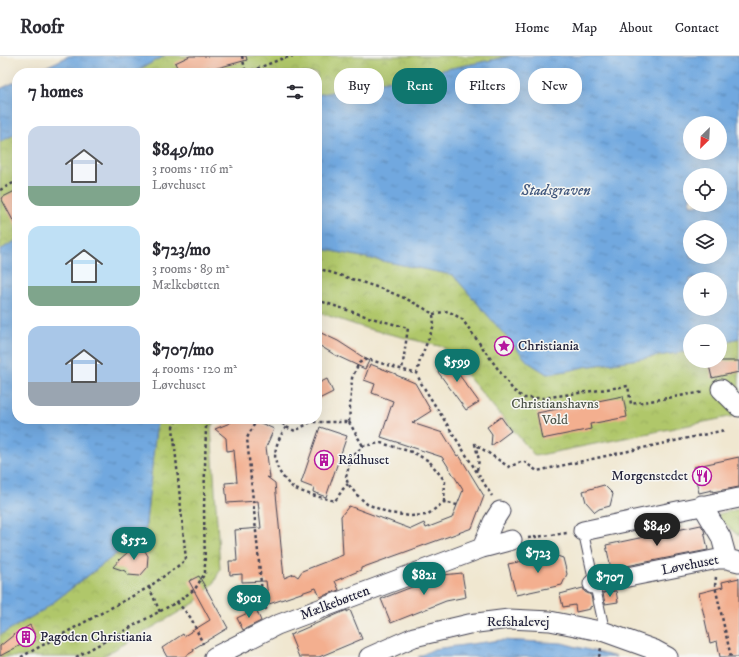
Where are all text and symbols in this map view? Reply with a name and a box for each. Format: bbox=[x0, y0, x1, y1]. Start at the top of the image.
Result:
text: Roofr bbox=[20, 16, 64, 39]
text: Home bbox=[515, 19, 549, 37]
text: Map bbox=[571, 19, 597, 37]
text: About bbox=[619, 19, 653, 37]
text: Contact bbox=[675, 19, 719, 37]
chip: Buy bbox=[334, 68, 384, 104]
chip: Rent bbox=[392, 68, 447, 104]
chip: Filters bbox=[455, 68, 520, 104]
chip: New bbox=[528, 68, 582, 104]
text: 7 homes bbox=[28, 81, 83, 103]
icon: filters bbox=[284, 81, 306, 103]
north arrow bbox=[683, 116, 727, 160]
map controls bbox=[683, 116, 727, 368]
text: $849/mo bbox=[152, 139, 214, 161]
icon: home bbox=[60, 142, 108, 190]
text: 3 rooms · 116 m² bbox=[152, 161, 233, 177]
button: locate bbox=[683, 168, 727, 212]
text: Løvehuset bbox=[152, 177, 206, 193]
water label: Stadsgraven bbox=[520, 181, 591, 200]
button: layers bbox=[683, 220, 727, 264]
text: $723/mo bbox=[152, 239, 211, 261]
icon: home bbox=[60, 242, 108, 290]
text: 3 rooms · 89 m² bbox=[152, 261, 229, 277]
button: + bbox=[683, 272, 727, 316]
text: Mælkebøtten bbox=[152, 277, 220, 293]
button: − bbox=[683, 324, 727, 368]
place icon: Christiania bbox=[493, 335, 515, 357]
place label: Christiania bbox=[518, 337, 579, 355]
text: $707/mo bbox=[152, 339, 214, 361]
icon: home bbox=[60, 342, 108, 390]
pin: $599 bbox=[433, 349, 481, 383]
text: $599 bbox=[444, 354, 470, 370]
text: 4 rooms · 120 m² bbox=[152, 361, 237, 377]
text: Løvehuset bbox=[152, 377, 206, 393]
park label: Christianshavns Vold bbox=[511, 395, 599, 429]
building icon: Rådhuset bbox=[313, 449, 335, 471]
place label: Rådhuset bbox=[338, 451, 390, 469]
restaurant icon: Morgenstedet bbox=[691, 465, 713, 487]
place label: Morgenstedet bbox=[611, 467, 689, 485]
pin: $849 bbox=[633, 513, 681, 547]
text: $849 bbox=[643, 518, 671, 534]
pin: $552 bbox=[110, 527, 158, 561]
text: $552 bbox=[121, 532, 147, 548]
pin: $723 bbox=[514, 540, 562, 574]
text: $723 bbox=[525, 545, 551, 561]
street label: Løvehuset bbox=[660, 551, 721, 579]
pin: $821 bbox=[400, 562, 448, 596]
pin: $707 bbox=[586, 564, 634, 598]
text: $821 bbox=[412, 567, 436, 583]
text: $707 bbox=[596, 569, 624, 585]
street label: Mælkebøtten bbox=[298, 581, 373, 624]
pin: $901 bbox=[225, 585, 273, 619]
text: $901 bbox=[236, 590, 262, 606]
street label: Refshalevej bbox=[487, 613, 549, 631]
building icon: Pagoden Christiania bbox=[15, 626, 37, 648]
place label: Pagoden Christiania bbox=[40, 628, 152, 646]

